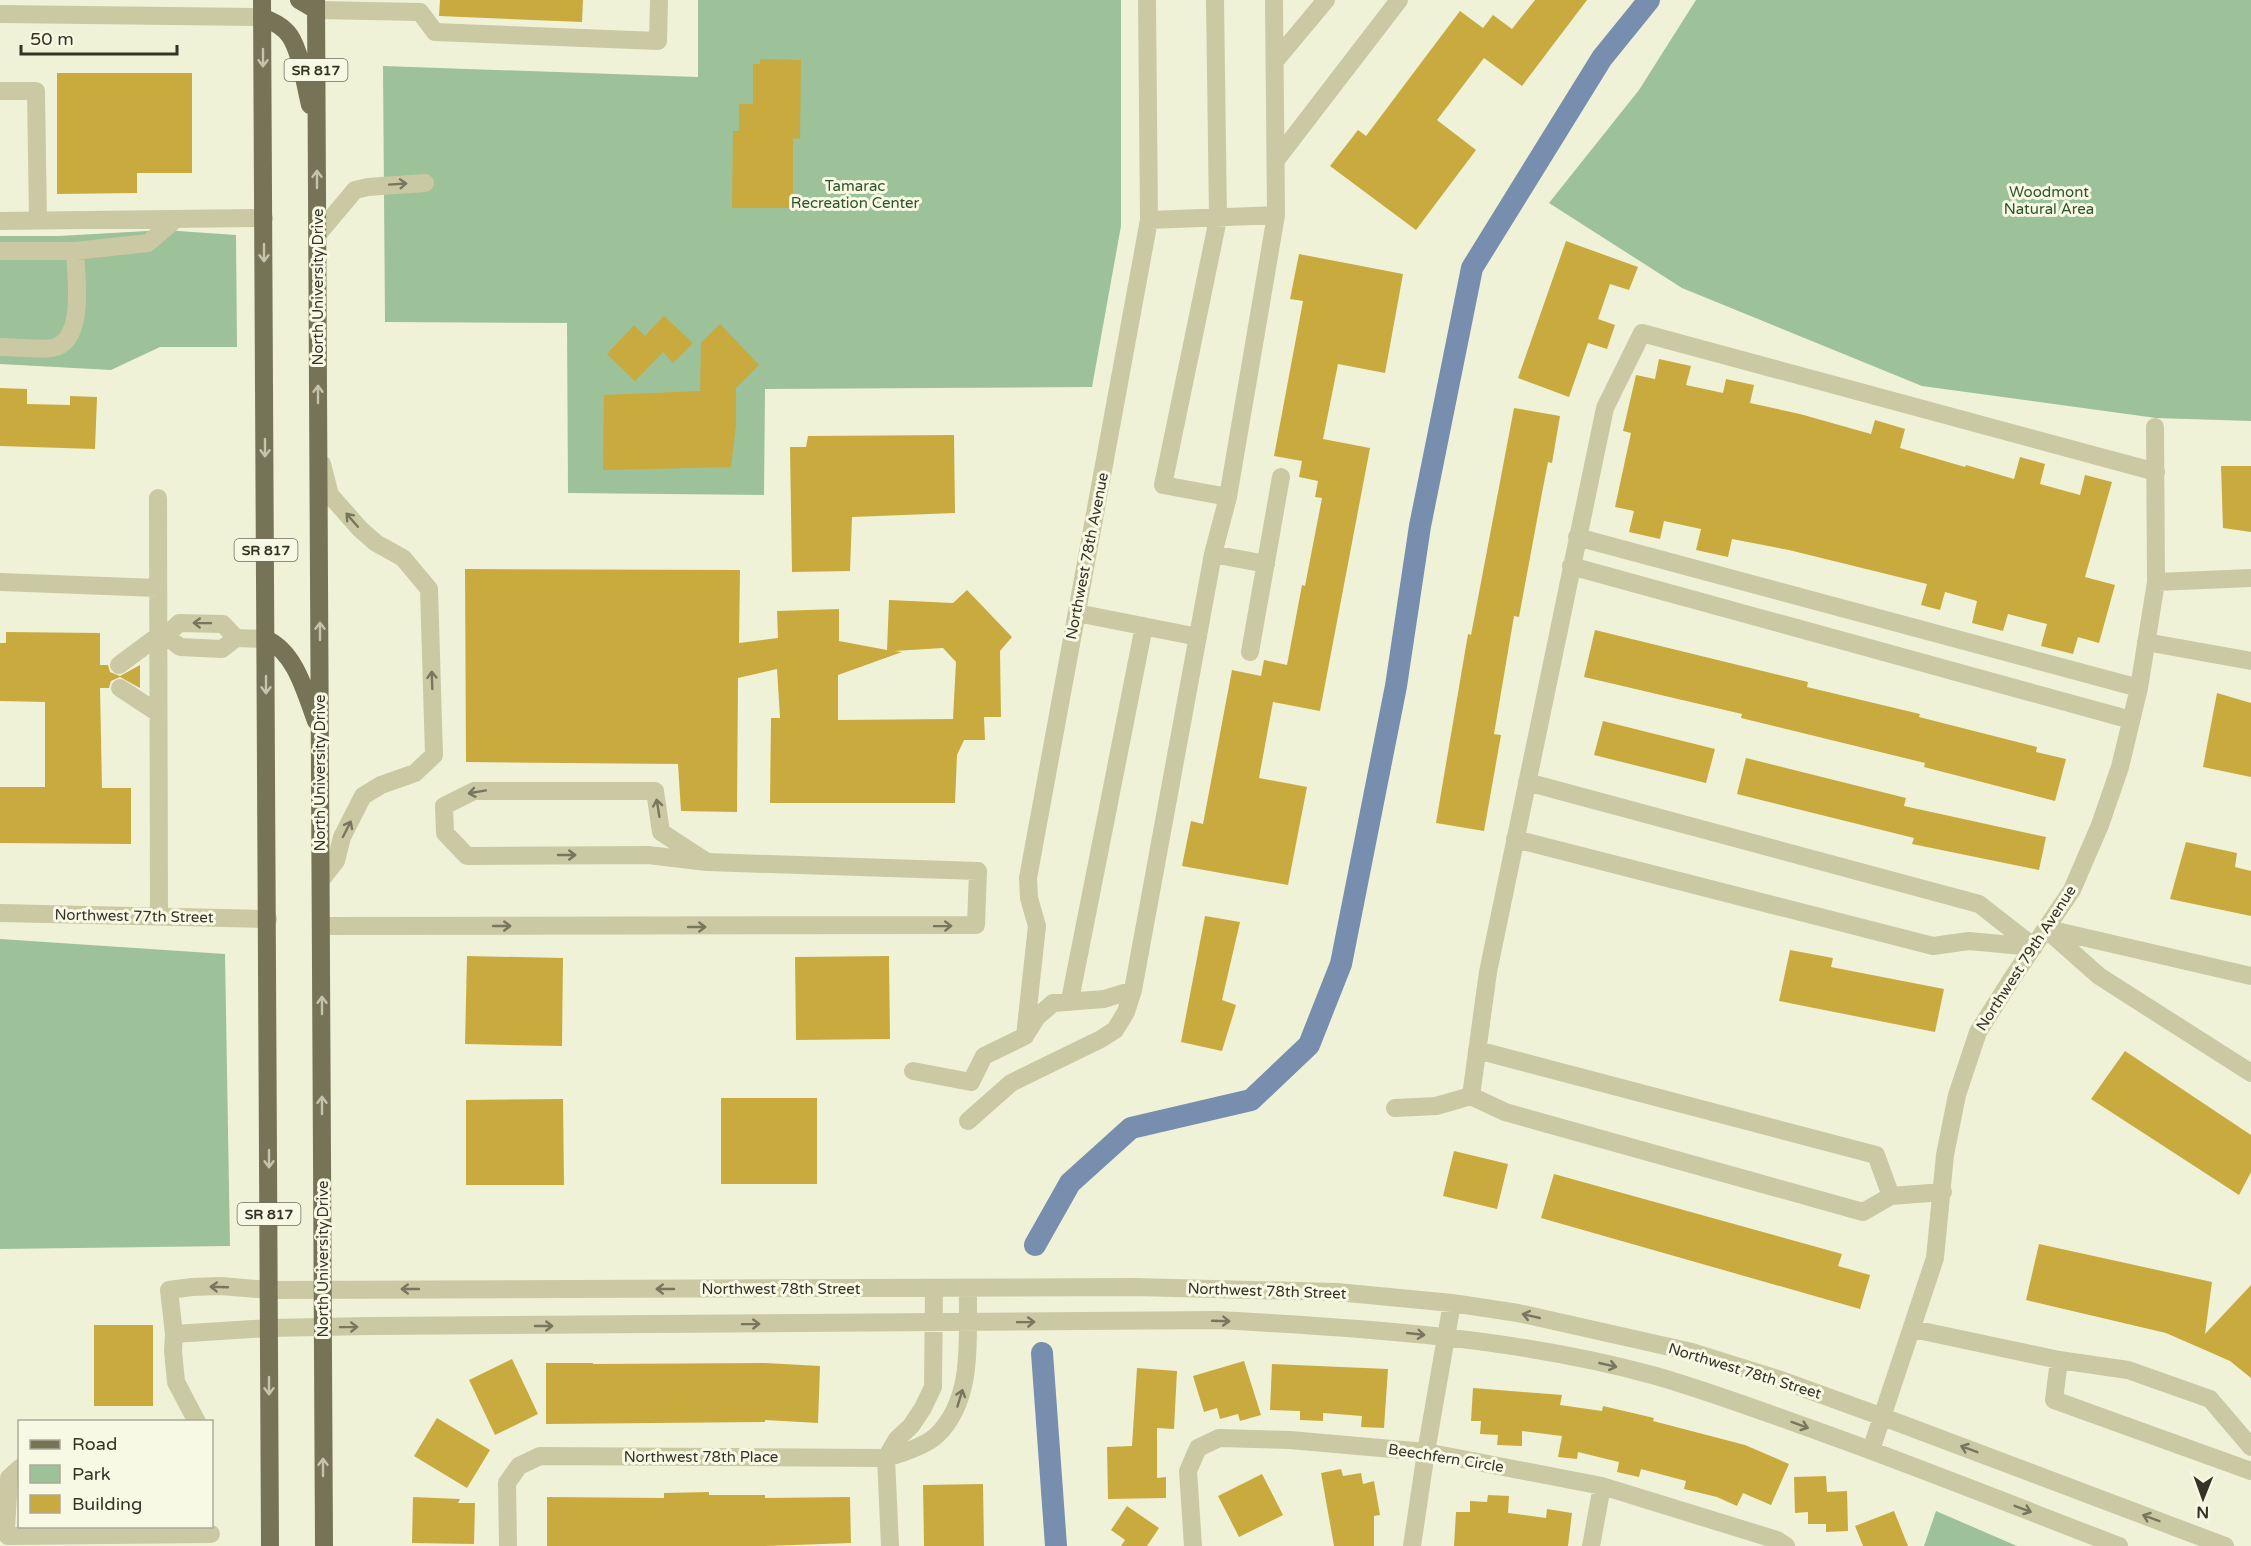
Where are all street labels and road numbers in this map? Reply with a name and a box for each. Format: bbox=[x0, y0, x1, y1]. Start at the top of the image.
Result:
road number: SR 817 bbox=[284, 59, 348, 81]
street label: North University Drive bbox=[309, 208, 327, 366]
street label: Northwest 78th Avenue bbox=[1062, 471, 1112, 641]
road number: SR 817 bbox=[234, 539, 298, 561]
street label: North University Drive bbox=[311, 694, 329, 852]
street label: Northwest 79th Avenue bbox=[1972, 882, 2080, 1034]
street label: Northwest 77th Street bbox=[54, 906, 214, 926]
street label: North University Drive bbox=[314, 1180, 332, 1338]
road number: SR 817 bbox=[238, 1203, 300, 1225]
street label: Northwest 78th Street bbox=[1187, 1279, 1347, 1303]
street label: Northwest 78th Street bbox=[702, 1280, 861, 1298]
street label: Northwest 78th Street bbox=[1666, 1339, 1824, 1403]
street label: Beechfern Circle bbox=[1387, 1440, 1505, 1476]
street label: Northwest 78th Place bbox=[624, 1448, 778, 1466]

